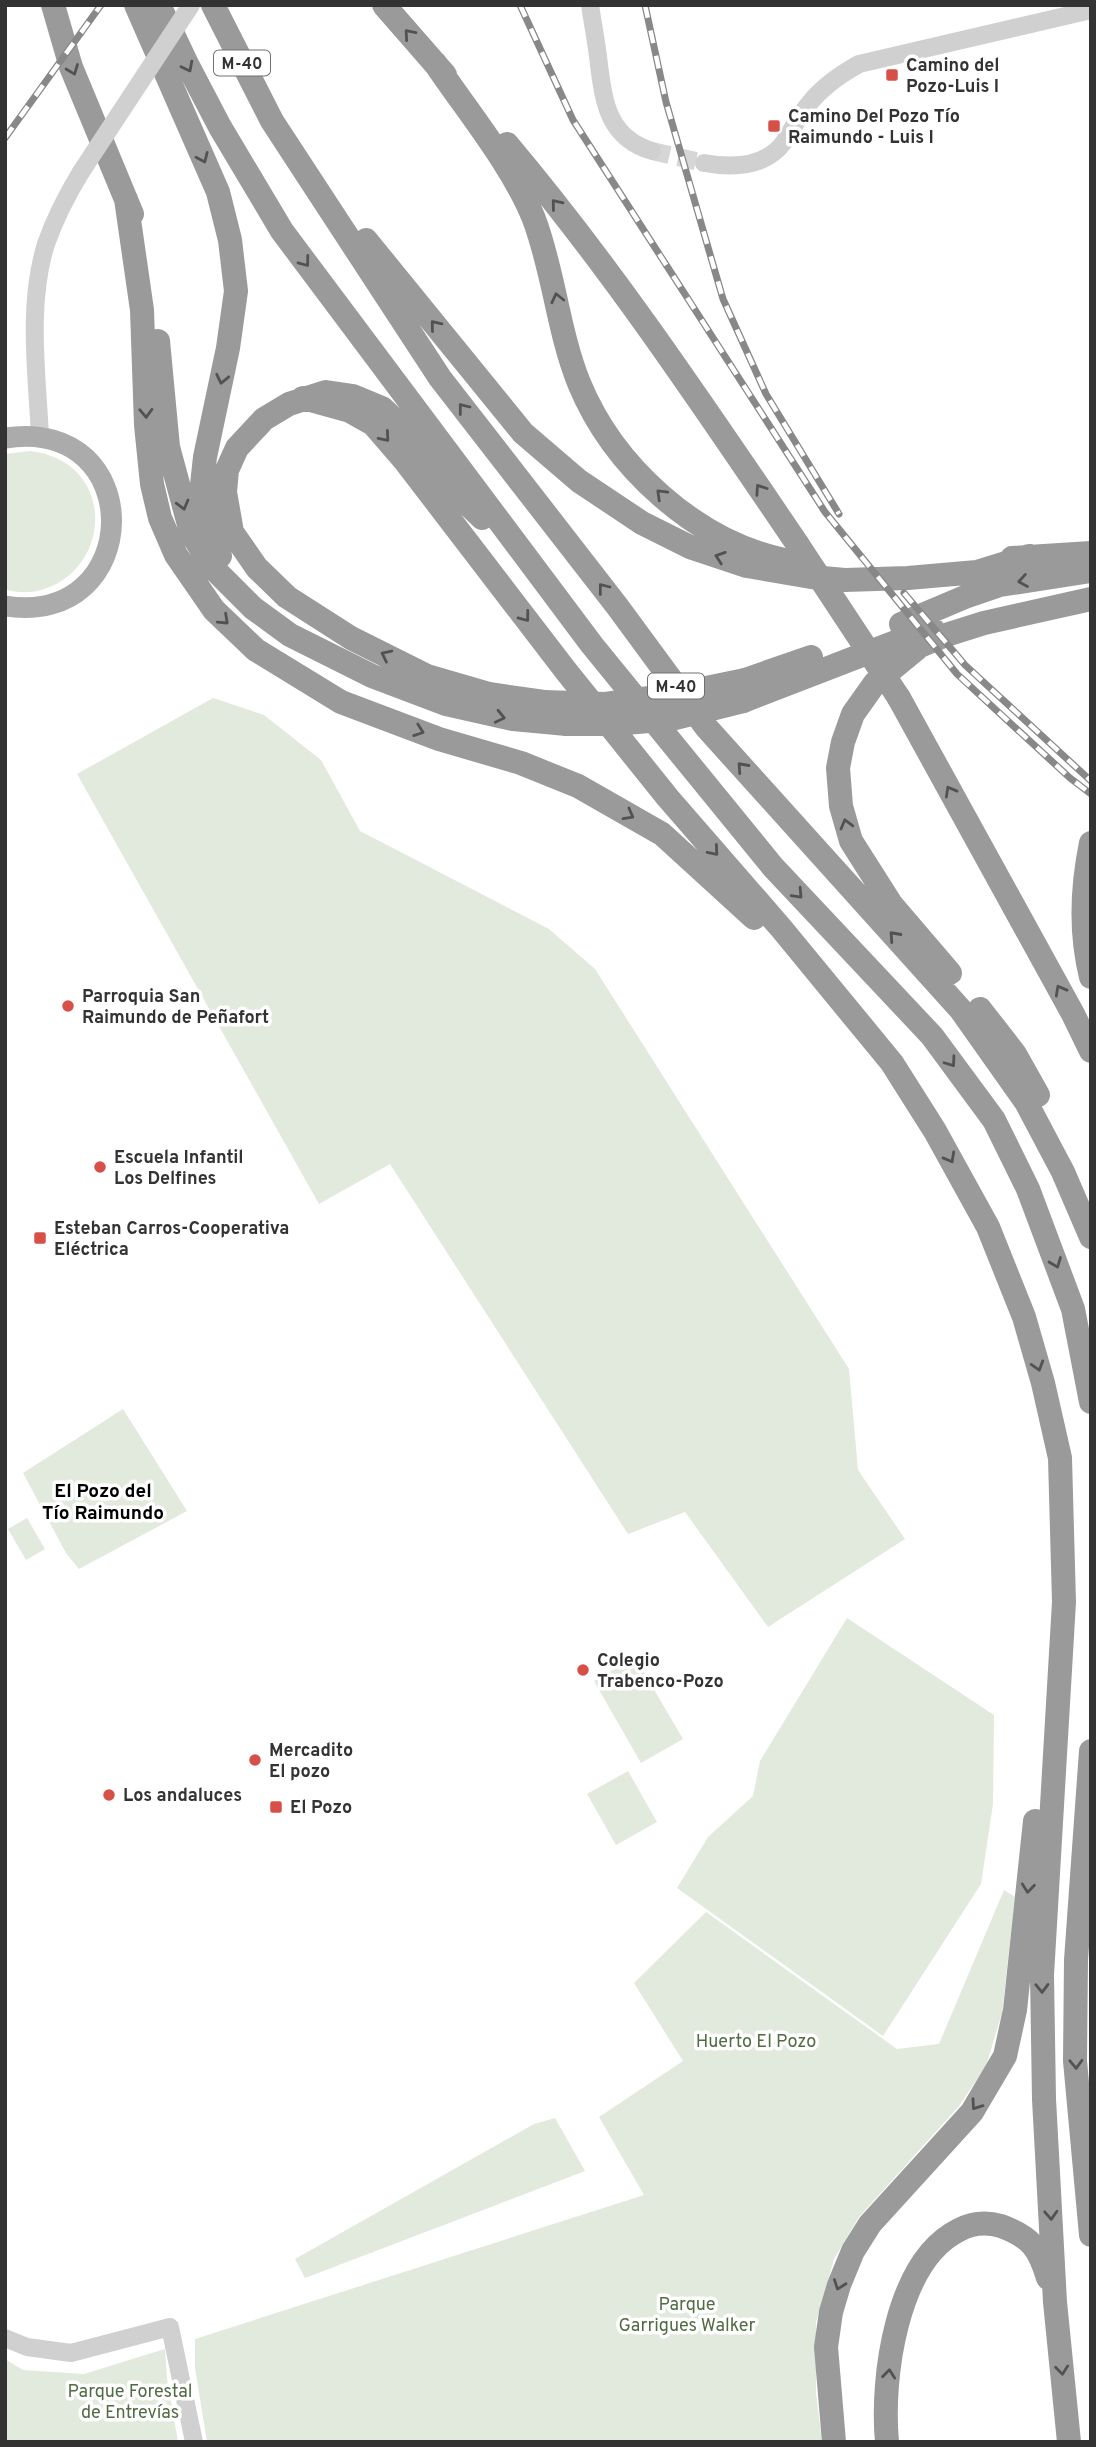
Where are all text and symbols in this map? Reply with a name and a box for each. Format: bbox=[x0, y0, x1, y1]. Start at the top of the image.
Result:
one-way arrow bbox=[405, 29, 417, 42]
road number: M-40 bbox=[214, 50, 270, 76]
place label: Camino del Pozo-Luis I bbox=[906, 55, 1000, 99]
one-way arrow bbox=[180, 60, 194, 72]
one-way arrow bbox=[64, 64, 78, 76]
marker: Camino del Pozo-Luis I bbox=[884, 67, 900, 83]
place label: Camino Del Pozo Tío Raimundo - Luis I bbox=[788, 106, 960, 150]
marker: Camino Del Pozo Tío Raimundo - Luis I bbox=[766, 118, 782, 134]
one-way arrow bbox=[195, 150, 209, 163]
one-way arrow bbox=[552, 200, 564, 213]
one-way arrow bbox=[297, 254, 310, 266]
one-way arrow bbox=[550, 292, 565, 304]
one-way arrow bbox=[431, 320, 443, 333]
one-way arrow bbox=[215, 373, 230, 385]
one-way arrow bbox=[459, 403, 472, 416]
one-way arrow bbox=[138, 407, 153, 418]
one-way arrow bbox=[377, 429, 389, 442]
one-way arrow bbox=[755, 483, 768, 496]
one-way arrow bbox=[656, 490, 669, 503]
one-way arrow bbox=[175, 499, 189, 511]
one-way arrow bbox=[715, 551, 727, 565]
one-way arrow bbox=[1017, 573, 1029, 588]
one-way arrow bbox=[598, 583, 611, 595]
one-way arrow bbox=[516, 609, 529, 621]
one-way arrow bbox=[216, 611, 229, 624]
one-way arrow bbox=[381, 650, 393, 664]
road number: M-40 bbox=[648, 674, 704, 698]
one-way arrow bbox=[494, 708, 506, 723]
one-way arrow bbox=[413, 723, 425, 737]
one-way arrow bbox=[738, 762, 750, 775]
one-way arrow bbox=[945, 785, 958, 798]
one-way arrow bbox=[622, 807, 635, 820]
one-way arrow bbox=[840, 818, 854, 830]
one-way arrow bbox=[706, 843, 718, 856]
one-way arrow bbox=[790, 886, 803, 899]
one-way arrow bbox=[890, 931, 903, 944]
one-way arrow bbox=[1055, 984, 1068, 997]
place label: Parroquia San Raimundo de Peñafort bbox=[82, 986, 269, 1030]
marker: Parroquia San Raimundo de Peñafort bbox=[60, 998, 76, 1014]
one-way arrow bbox=[943, 1054, 955, 1067]
place label: Escuela Infantil Los Delfines bbox=[114, 1147, 244, 1191]
one-way arrow bbox=[942, 1150, 955, 1163]
marker: Escuela Infantil Los Delfines bbox=[92, 1159, 108, 1175]
place label: Esteban Carros-Cooperativa Eléctrica bbox=[54, 1218, 289, 1262]
marker: Esteban Carros-Cooperativa Eléctrica bbox=[32, 1230, 48, 1246]
one-way arrow bbox=[1047, 1256, 1061, 1268]
one-way arrow bbox=[1030, 1360, 1045, 1372]
district label: El Pozo del Tío Raimundo bbox=[42, 1480, 164, 1526]
place label: Colegio Trabenco-Pozo bbox=[597, 1650, 724, 1694]
marker: Colegio Trabenco-Pozo bbox=[575, 1662, 591, 1678]
place label: Mercadito El pozo bbox=[269, 1740, 353, 1784]
marker: Mercadito El pozo bbox=[247, 1752, 263, 1768]
place label: Los andaluces bbox=[123, 1785, 242, 1808]
marker: Los andaluces bbox=[101, 1787, 117, 1803]
place label: El Pozo bbox=[290, 1797, 352, 1820]
marker: El Pozo bbox=[268, 1799, 284, 1815]
one-way arrow bbox=[1021, 1882, 1036, 1894]
one-way arrow bbox=[1034, 1983, 1050, 1993]
park label: Huerto El Pozo bbox=[696, 2031, 816, 2054]
one-way arrow bbox=[1068, 2059, 1083, 2070]
one-way arrow bbox=[972, 2097, 984, 2110]
one-way arrow bbox=[1043, 2210, 1058, 2221]
one-way arrow bbox=[833, 2279, 847, 2291]
park label: Parque Garrigues Walker bbox=[618, 2294, 756, 2338]
one-way arrow bbox=[1054, 2365, 1069, 2376]
one-way arrow bbox=[881, 2368, 896, 2379]
park label: Parque Forestal de Entrevías bbox=[67, 2381, 193, 2425]

